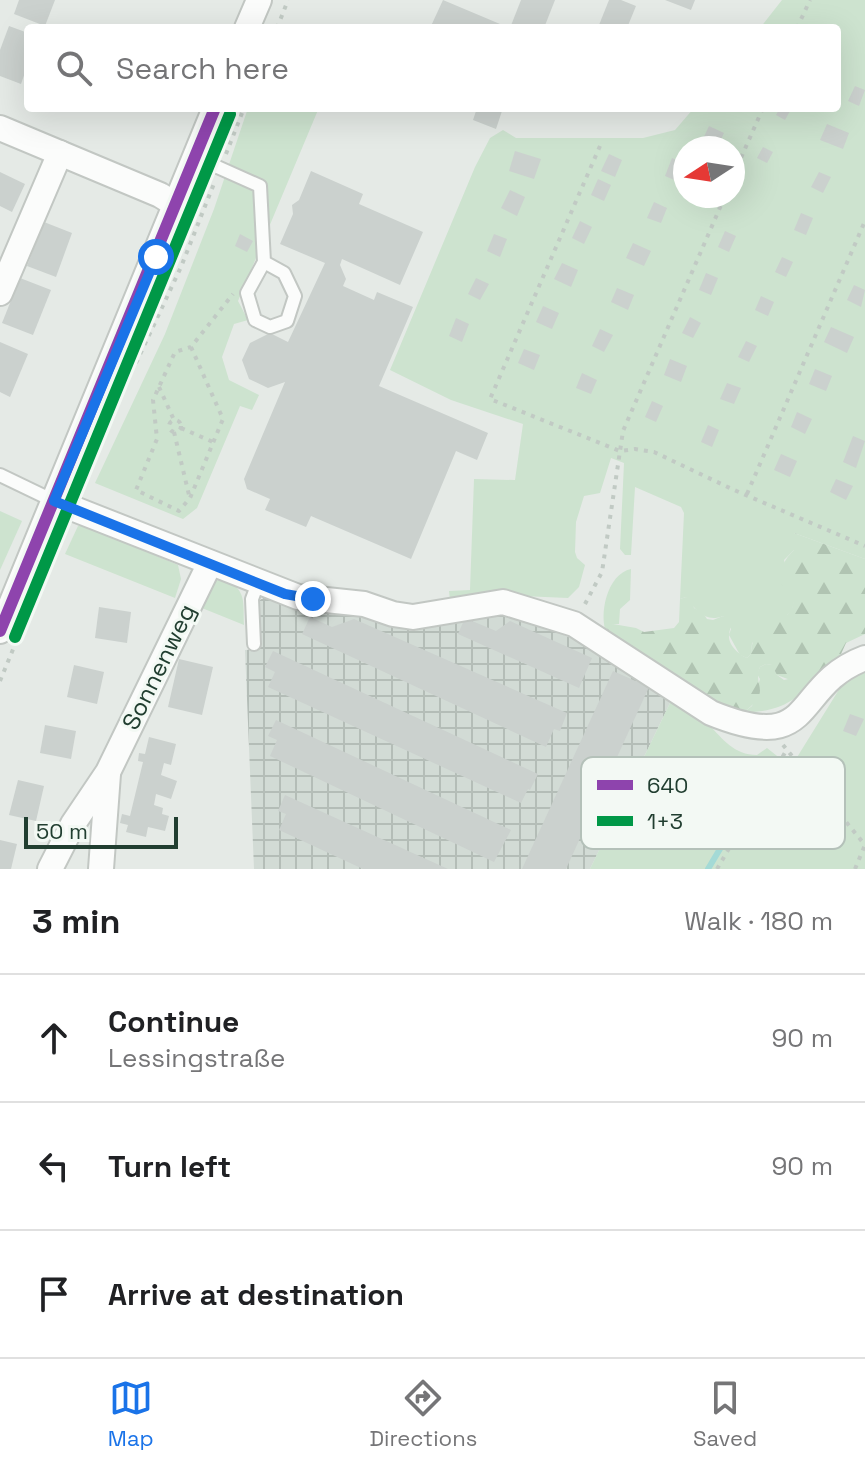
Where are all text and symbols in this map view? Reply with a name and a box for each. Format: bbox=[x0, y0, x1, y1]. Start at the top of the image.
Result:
search box bbox=[24, 24, 841, 112]
icon: search bbox=[52, 46, 96, 90]
text: Search here bbox=[116, 49, 289, 88]
north arrow bbox=[673, 136, 745, 208]
route start bbox=[138, 239, 174, 275]
route end bbox=[295, 581, 331, 617]
street label: Sonnenweg bbox=[115, 599, 202, 735]
legend bbox=[581, 757, 845, 849]
text: 640 bbox=[647, 771, 688, 799]
text: 1+3 bbox=[647, 807, 683, 835]
scale bar bbox=[24, 813, 178, 849]
text: 50 m bbox=[36, 817, 88, 845]
text: 3 min bbox=[32, 900, 120, 943]
text: Walk · 180 m bbox=[684, 904, 833, 938]
text: Continue bbox=[108, 1002, 239, 1041]
icon: ahead bbox=[32, 1016, 76, 1060]
text: 90 m bbox=[771, 1021, 833, 1055]
text: Lessingstraße bbox=[108, 1041, 285, 1075]
icon: left bbox=[32, 1144, 76, 1188]
text: Turn left bbox=[108, 1147, 231, 1186]
text: 90 m bbox=[771, 1149, 833, 1183]
icon: arrive bbox=[32, 1272, 76, 1316]
text: Arrive at destination bbox=[108, 1275, 404, 1314]
tab: Map bbox=[108, 1376, 154, 1452]
tab: Directions bbox=[369, 1376, 477, 1452]
tab: Saved bbox=[693, 1376, 757, 1452]

